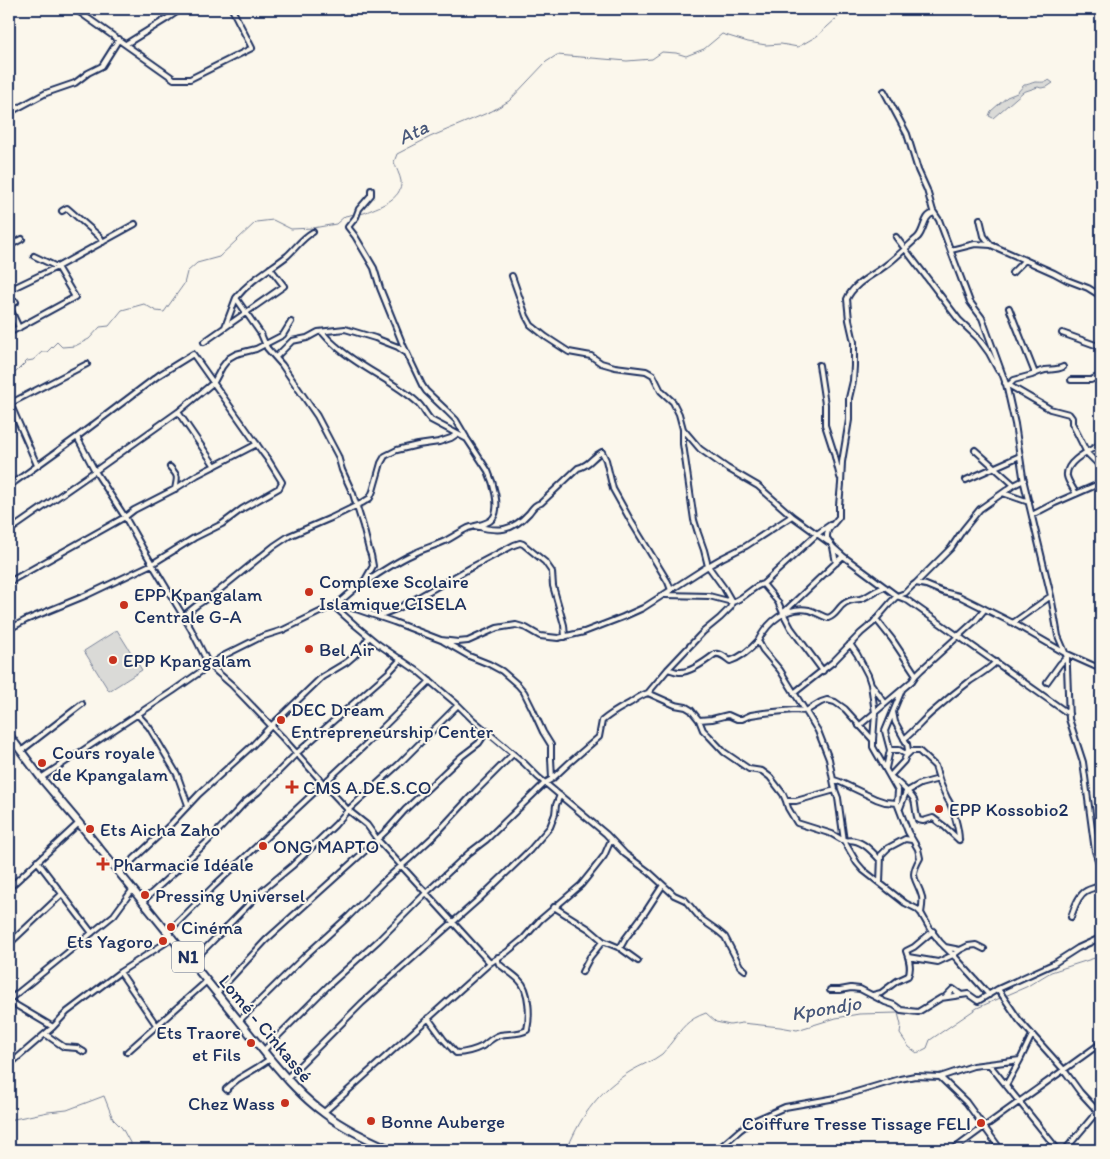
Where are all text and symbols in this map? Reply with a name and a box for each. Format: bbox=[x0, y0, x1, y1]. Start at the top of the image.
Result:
water label: Ata bbox=[394, 114, 433, 150]
place label: Complexe Scolaire Islamique CISELA bbox=[319, 570, 469, 615]
place label: EPP Kpangalam Centrale G-A bbox=[134, 583, 263, 628]
marker: Complexe Scolaire Islamique CISELA bbox=[303, 586, 315, 598]
marker: EPP Kpangalam Centrale G-A bbox=[118, 599, 130, 611]
place label: Bel Air bbox=[319, 638, 375, 661]
marker: Bel Air bbox=[303, 643, 315, 655]
place label: EPP Kpangalam bbox=[123, 649, 252, 672]
marker: EPP Kpangalam bbox=[107, 654, 119, 666]
place label: DEC Dream Entrepreneurship Center bbox=[291, 698, 494, 743]
marker: DEC Dream Entrepreneurship Center bbox=[275, 714, 287, 726]
place label: Cours royale de Kpangalam bbox=[52, 741, 168, 786]
marker: Cours royale de Kpangalam bbox=[36, 757, 48, 769]
place label: CMS A.DE.S.CO bbox=[303, 776, 432, 799]
marker: CMS A.DE.S.CO bbox=[285, 780, 299, 794]
place label: EPP Kossobio2 bbox=[949, 798, 1068, 821]
marker: EPP Kossobio2 bbox=[933, 803, 945, 815]
place label: Ets Aicha Zaho bbox=[100, 818, 220, 841]
marker: Ets Aicha Zaho bbox=[84, 823, 96, 835]
place label: ONG MAPTO bbox=[273, 835, 379, 858]
marker: ONG MAPTO bbox=[257, 840, 269, 852]
place label: Pharmacie Idéale bbox=[113, 853, 254, 876]
marker: Pharmacie Idéale bbox=[97, 858, 109, 870]
place label: Pressing Universel bbox=[155, 884, 306, 907]
marker: Pressing Universel bbox=[139, 889, 151, 901]
place label: Cinéma bbox=[181, 916, 243, 939]
marker: Cinéma bbox=[165, 921, 177, 933]
place label: Ets Yagoro bbox=[67, 930, 153, 953]
marker: Ets Yagoro bbox=[157, 935, 169, 947]
road number: N1 bbox=[172, 942, 204, 972]
street label: Lomé - Cinkassé bbox=[214, 970, 317, 1087]
water label: Kpondjo bbox=[790, 991, 863, 1025]
place label: Ets Traore et Fils bbox=[156, 1021, 241, 1066]
marker: Ets Traore et Fils bbox=[245, 1037, 257, 1049]
place label: Chez Wass bbox=[188, 1092, 275, 1115]
marker: Chez Wass bbox=[279, 1097, 291, 1109]
place label: Bonne Auberge bbox=[381, 1110, 505, 1133]
place label: Coiffure Tresse Tissage FELI bbox=[742, 1112, 971, 1135]
marker: Bonne Auberge bbox=[365, 1115, 377, 1127]
marker: Coiffure Tresse Tissage FELI bbox=[975, 1117, 987, 1129]

